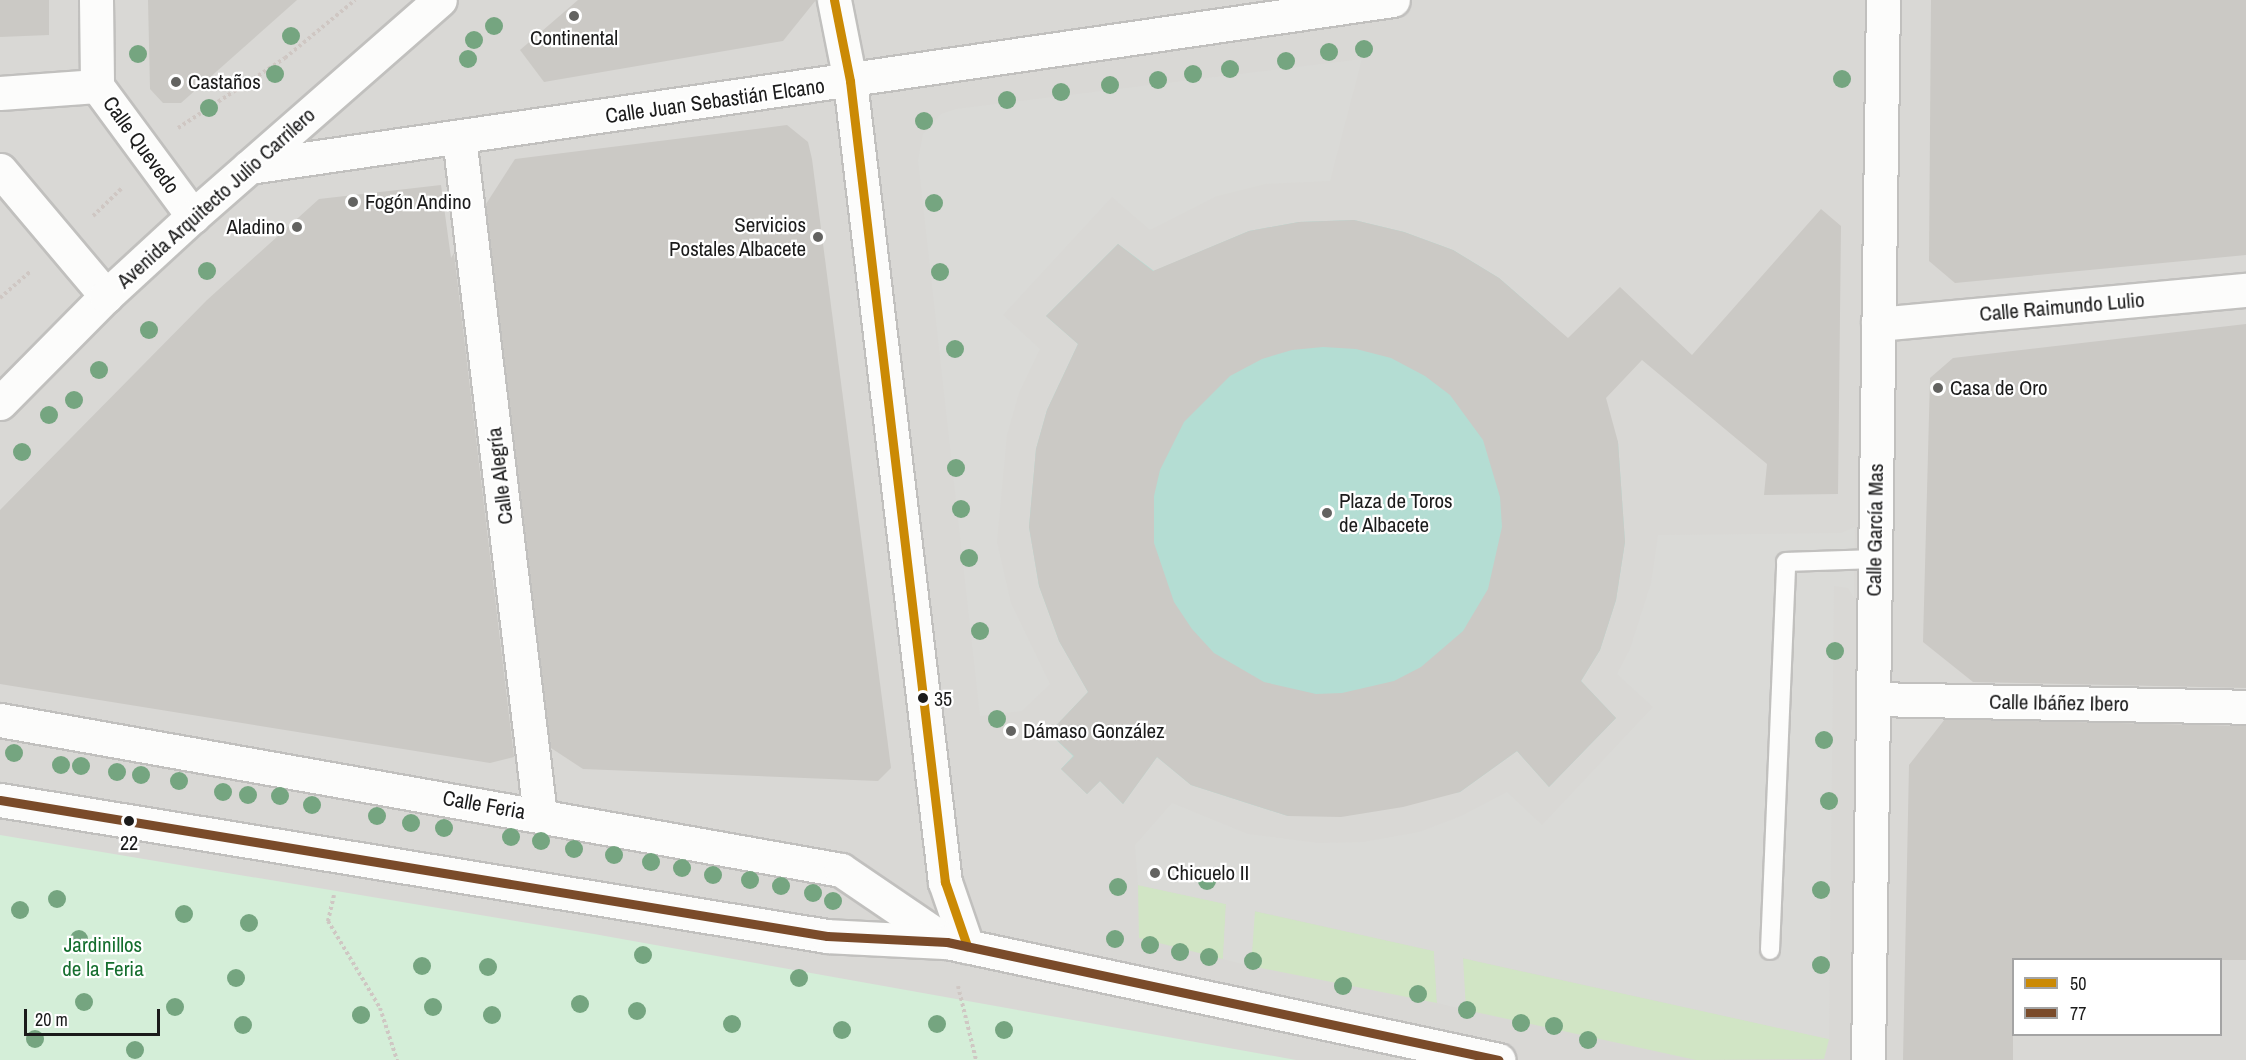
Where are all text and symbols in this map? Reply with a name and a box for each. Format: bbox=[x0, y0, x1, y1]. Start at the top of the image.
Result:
marker: Continental bbox=[567, 9, 581, 23]
place label: Continental bbox=[530, 25, 618, 51]
place label: Castaños bbox=[188, 69, 261, 95]
street label: Calle Juan Sebastián Elcano bbox=[604, 73, 826, 129]
marker: Castaños bbox=[169, 75, 183, 89]
street label: Calle Quevedo bbox=[97, 92, 185, 198]
street label: Avenida Arquitecto Julio Carrilero bbox=[111, 102, 321, 294]
place label: Fogón Andino bbox=[365, 189, 472, 215]
marker: Fogón Andino bbox=[346, 195, 360, 209]
place label: Servicios Postales Albacete bbox=[668, 212, 806, 262]
place label: Aladino bbox=[227, 214, 285, 240]
marker: Aladino bbox=[290, 220, 304, 234]
marker: Servicios Postales Albacete bbox=[811, 230, 825, 244]
street label: Calle Raimundo Lulio bbox=[1978, 287, 2146, 327]
place label: Casa de Oro bbox=[1950, 375, 2048, 401]
marker: Casa de Oro bbox=[1931, 381, 1945, 395]
street label: Calle Alegría bbox=[481, 426, 519, 526]
street label: Calle García Mas bbox=[1861, 463, 1889, 597]
place label: Plaza de Toros de Albacete bbox=[1339, 488, 1453, 538]
marker: Plaza de Toros de Albacete bbox=[1320, 506, 1334, 520]
place label: 35 bbox=[934, 686, 952, 710]
street label: Calle Ibáñez Ibero bbox=[1989, 689, 2129, 717]
marker: 35 bbox=[917, 692, 929, 704]
place label: Dámaso González bbox=[1023, 718, 1165, 744]
marker: Dámaso González bbox=[1004, 724, 1018, 738]
street label: Calle Feria bbox=[441, 785, 527, 825]
marker: 22 bbox=[123, 815, 135, 827]
place label: 22 bbox=[120, 830, 138, 854]
place label: Chicuelo II bbox=[1167, 860, 1249, 886]
marker: Chicuelo II bbox=[1148, 866, 1162, 880]
park label: Jardinillos de la Feria bbox=[62, 932, 144, 982]
legend bbox=[2012, 958, 2222, 1036]
text: 50 bbox=[2070, 971, 2086, 996]
scale bar bbox=[27, 997, 164, 1035]
text: 77 bbox=[2070, 1001, 2086, 1026]
text: 20 m bbox=[35, 1007, 68, 1032]

